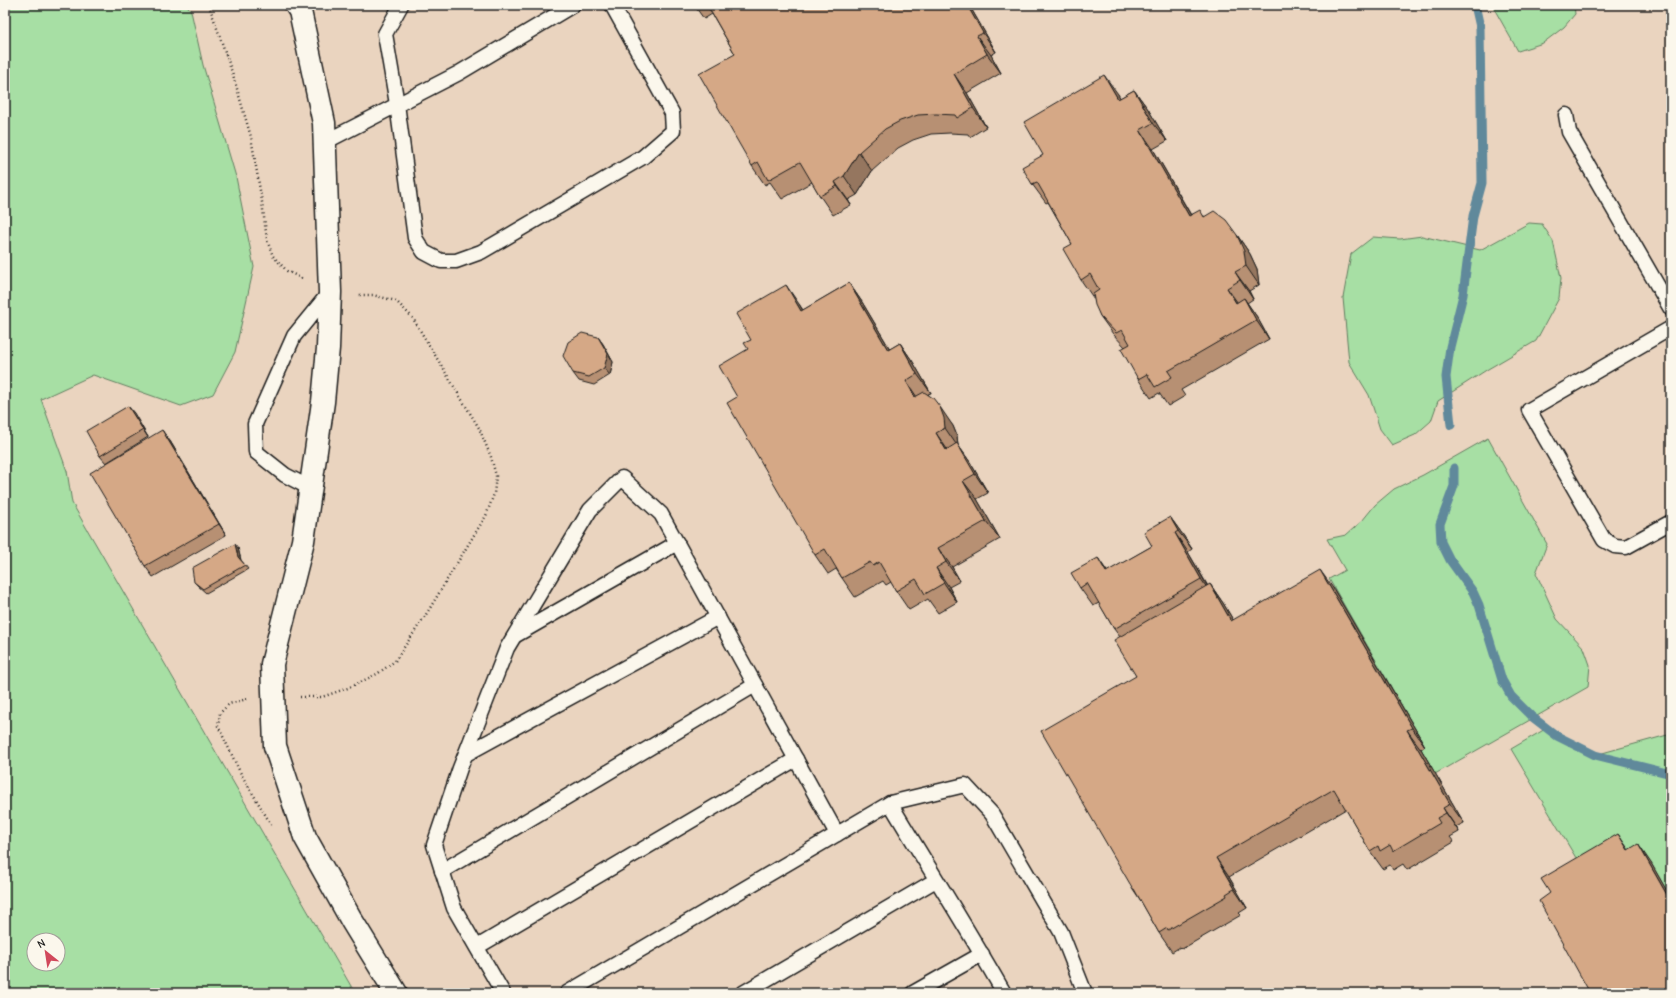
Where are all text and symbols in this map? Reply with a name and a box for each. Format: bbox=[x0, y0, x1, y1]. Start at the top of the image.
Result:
north arrow bbox=[26, 932, 66, 972]
text: N bbox=[35, 936, 48, 951]

